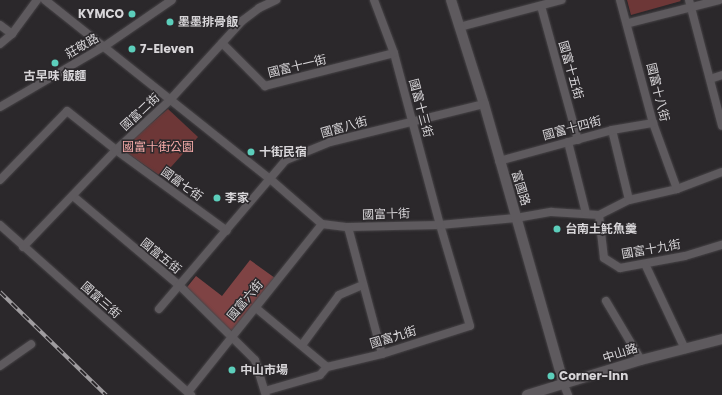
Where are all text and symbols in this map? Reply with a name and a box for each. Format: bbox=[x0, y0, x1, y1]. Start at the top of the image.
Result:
place label: KYMCO bbox=[78, 7, 124, 21]
marker: KYMCO bbox=[127, 9, 137, 19]
place label: 墨墨排骨飯 bbox=[178, 15, 238, 29]
marker: 墨墨排骨飯 bbox=[165, 17, 175, 27]
street label: 莊敬路 bbox=[63, 31, 101, 61]
street label: 國富十五街 bbox=[556, 39, 586, 101]
place label: 7-Eleven bbox=[140, 42, 194, 56]
marker: 7-Eleven bbox=[127, 44, 137, 54]
street label: 國富十一街 bbox=[266, 52, 328, 80]
marker: 古早味 飯麵 bbox=[50, 58, 60, 68]
street label: 國富十八街 bbox=[644, 61, 672, 123]
place label: 古早味 飯麵 bbox=[24, 69, 86, 83]
street label: 國富十三街 bbox=[406, 77, 436, 139]
street label: 國富二街 bbox=[118, 90, 162, 134]
street label: 國富八街 bbox=[319, 113, 369, 141]
street label: 國富十四街 bbox=[541, 113, 603, 143]
park label: 國富十街公園 bbox=[122, 140, 194, 154]
place label: 十街民宿 bbox=[259, 145, 307, 159]
marker: 十街民宿 bbox=[246, 147, 256, 157]
street label: 國富七街 bbox=[158, 164, 206, 204]
street label: 富國路 bbox=[509, 169, 533, 207]
place label: 李家 bbox=[225, 191, 249, 205]
marker: 李家 bbox=[212, 193, 222, 203]
street label: 國富十街 bbox=[362, 206, 410, 222]
place label: 台南土魠魚羹 bbox=[565, 222, 637, 236]
marker: 台南土魠魚羹 bbox=[552, 224, 562, 234]
street label: 國富五街 bbox=[138, 235, 184, 277]
street label: 國富十九街 bbox=[620, 237, 682, 261]
street label: 國富六街 bbox=[224, 277, 266, 323]
street label: 國富三街 bbox=[78, 279, 124, 321]
street label: 國富九街 bbox=[368, 323, 418, 351]
street label: 中山路 bbox=[601, 341, 639, 365]
place label: 中山市場 bbox=[240, 363, 288, 377]
marker: 中山市場 bbox=[227, 365, 237, 375]
place label: Corner-Inn bbox=[559, 369, 628, 383]
marker: Corner-Inn bbox=[546, 371, 556, 381]

